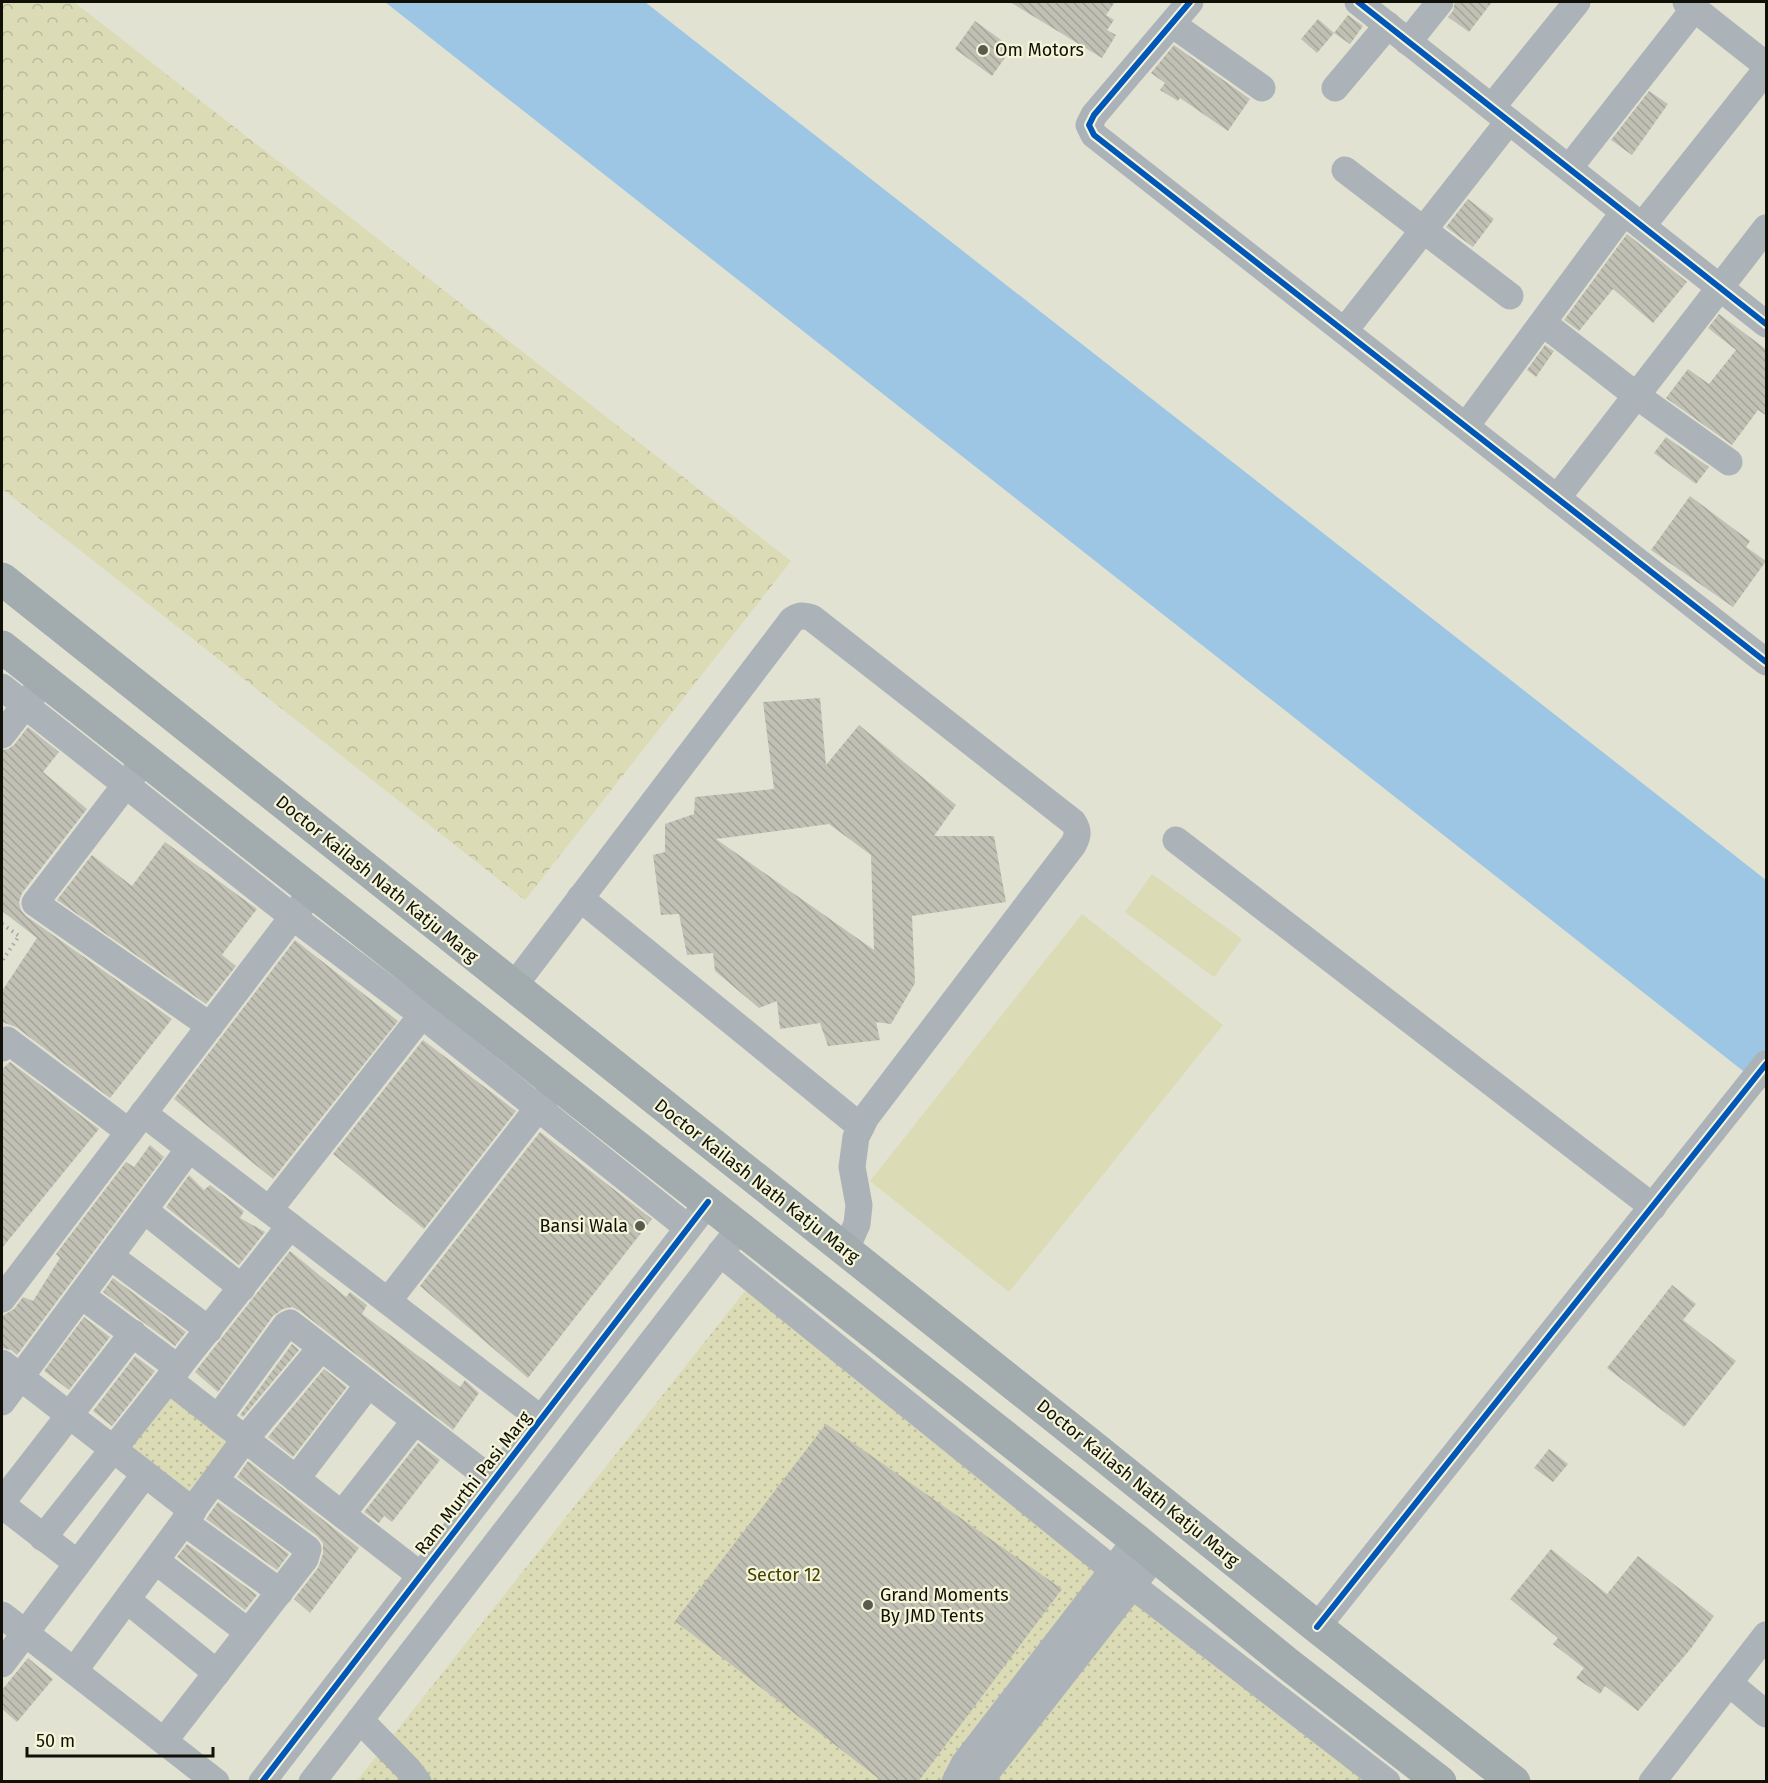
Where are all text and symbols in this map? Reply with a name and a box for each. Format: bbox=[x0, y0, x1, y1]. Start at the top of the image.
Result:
place label: Om Motors bbox=[995, 39, 1084, 61]
marker: Om Motors bbox=[976, 43, 990, 57]
street label: Doctor Kailash Nath Katju Marg bbox=[271, 791, 483, 968]
street label: Doctor Kailash Nath Katju Marg bbox=[650, 1094, 864, 1268]
place label: Bansi Wala bbox=[540, 1215, 628, 1237]
marker: Bansi Wala bbox=[633, 1219, 647, 1233]
street label: Doctor Kailash Nath Katju Marg bbox=[1032, 1395, 1244, 1572]
street label: Ram Murthi Pasi Marg bbox=[410, 1406, 536, 1559]
park label: Sector 12 bbox=[747, 1564, 821, 1586]
place label: Grand Moments By JMD Tents bbox=[880, 1584, 1009, 1627]
marker: Grand Moments By JMD Tents bbox=[861, 1598, 875, 1612]
scale bar bbox=[27, 1720, 213, 1758]
text: 50 m bbox=[36, 1730, 75, 1752]

